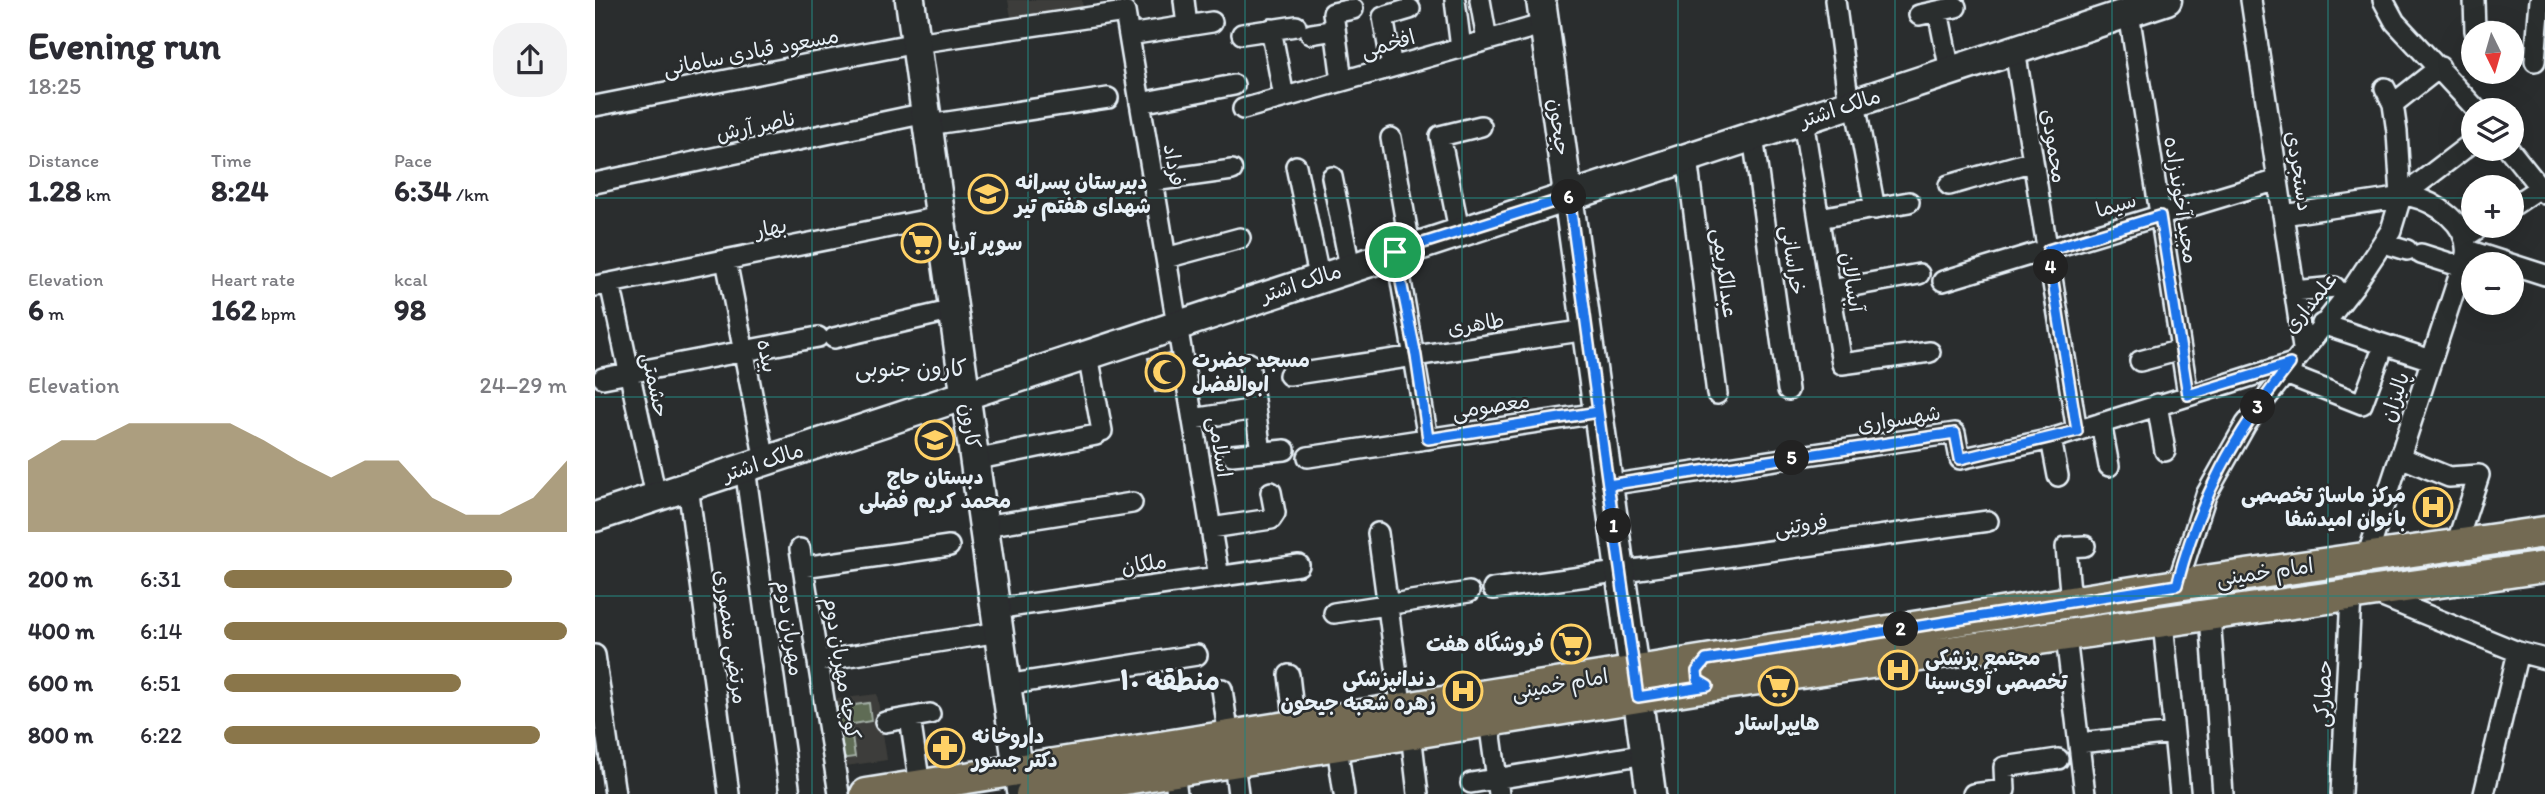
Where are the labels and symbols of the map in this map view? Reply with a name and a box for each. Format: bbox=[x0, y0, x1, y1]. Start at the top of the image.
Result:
north arrow bbox=[2461, 21, 2523, 84]
street label: مسعود قبادی سامانی bbox=[661, 22, 841, 83]
street label: افخمی bbox=[1358, 24, 1418, 65]
street label: مالک اشتر bbox=[1794, 83, 1883, 133]
street label: جیحون bbox=[1542, 97, 1576, 157]
street label: ناصر آرش bbox=[714, 105, 798, 146]
street label: محمودی bbox=[2035, 107, 2073, 185]
street label: دستجردی bbox=[2281, 129, 2318, 213]
street label: مجید آخوندزاده bbox=[2158, 135, 2204, 265]
street label: فرداد bbox=[1158, 142, 1190, 188]
place label: دبیرستان پسرانه شهدای هفتم تیر bbox=[1013, 169, 1151, 222]
school or university icon: دبیرستان پسرانه شهدای هفتم تیر bbox=[967, 173, 1009, 215]
pin: 6 bbox=[1551, 180, 1587, 214]
street label: سیما bbox=[2092, 187, 2139, 223]
street label: بهار bbox=[751, 212, 789, 244]
supermarket icon: سوپر آریا bbox=[900, 222, 942, 264]
pin bbox=[1365, 222, 1425, 282]
street label: خراسانی bbox=[1774, 224, 1811, 297]
street label: عبدالکریمی bbox=[1706, 227, 1743, 319]
place label: سوپر آریا bbox=[948, 230, 1022, 256]
street label: آبسالان bbox=[1834, 250, 1870, 315]
pin: 4 bbox=[2033, 250, 2069, 284]
street label: مالک اشتر bbox=[1255, 258, 1344, 308]
street label: علمداری bbox=[2277, 267, 2342, 338]
street label: طاهری bbox=[1446, 307, 1506, 340]
street label: بیده bbox=[751, 337, 783, 375]
place label: مسجد حضرت ابوالفضل bbox=[1192, 347, 1310, 397]
street label: حشمتی bbox=[634, 350, 675, 420]
mosque icon: مسجد حضرت ابوالفضل bbox=[1144, 351, 1186, 393]
district label: کارون جنوبی bbox=[855, 354, 967, 383]
street label: پالیزان bbox=[2375, 369, 2415, 425]
street label: معصومی bbox=[1450, 387, 1532, 426]
pin: 3 bbox=[2241, 390, 2275, 424]
street label: شهسواری bbox=[1855, 400, 1943, 438]
street label: کارون bbox=[955, 401, 986, 450]
street label: اسلامی bbox=[1201, 415, 1238, 479]
school or university icon: دبستان حاج محمد کریم فضلی bbox=[914, 419, 956, 461]
street label: مالک اشتر bbox=[717, 437, 806, 487]
pin: 5 bbox=[1775, 440, 1809, 476]
place label: دبستان حاج محمد کریم فضلی bbox=[859, 464, 1011, 517]
place label: مرکز ماساژ تخصصی بانوان امیدشفا bbox=[2241, 482, 2406, 532]
hospital icon: مرکز ماساژ تخصصی بانوان امیدشفا bbox=[2412, 486, 2454, 528]
pin: 1 bbox=[1597, 508, 1631, 544]
street label: فروتنی bbox=[1773, 508, 1830, 543]
street label: ملکان bbox=[1120, 548, 1168, 579]
street label: امام خمینی bbox=[2215, 552, 2316, 595]
street label: مرتضی منصوری bbox=[708, 568, 753, 706]
street label: مهربان دوم bbox=[767, 578, 810, 678]
street label: کوچه مهربان دوم bbox=[815, 595, 866, 742]
pin: 2 bbox=[1883, 612, 1919, 646]
supermarket icon: فروشگاه هفت bbox=[1550, 623, 1592, 665]
place label: فروشگاه هفت bbox=[1426, 631, 1544, 656]
place label: مجتمع پزشکی تخصصی آوی‌سینا bbox=[1925, 645, 2068, 695]
hospital icon: مجتمع پزشکی تخصصی آوی‌سینا bbox=[1877, 649, 1919, 691]
street label: حصارکی bbox=[2308, 660, 2339, 728]
district label: منطقه ۱۰ bbox=[1120, 663, 1220, 697]
street label: امام خمینی bbox=[1510, 663, 1611, 708]
supermarket icon: هایپراستار bbox=[1757, 665, 1799, 707]
place label: دندانپزشکی زهره شعبه جیحون bbox=[1281, 666, 1436, 716]
hospital icon: دندانپزشکی زهره شعبه جیحون bbox=[1442, 670, 1484, 712]
place label: هایپراستار bbox=[1734, 710, 1820, 736]
place label: داروخانه دکتر جسور bbox=[970, 723, 1057, 773]
pharmacy icon: داروخانه دکتر جسور bbox=[924, 727, 966, 769]

